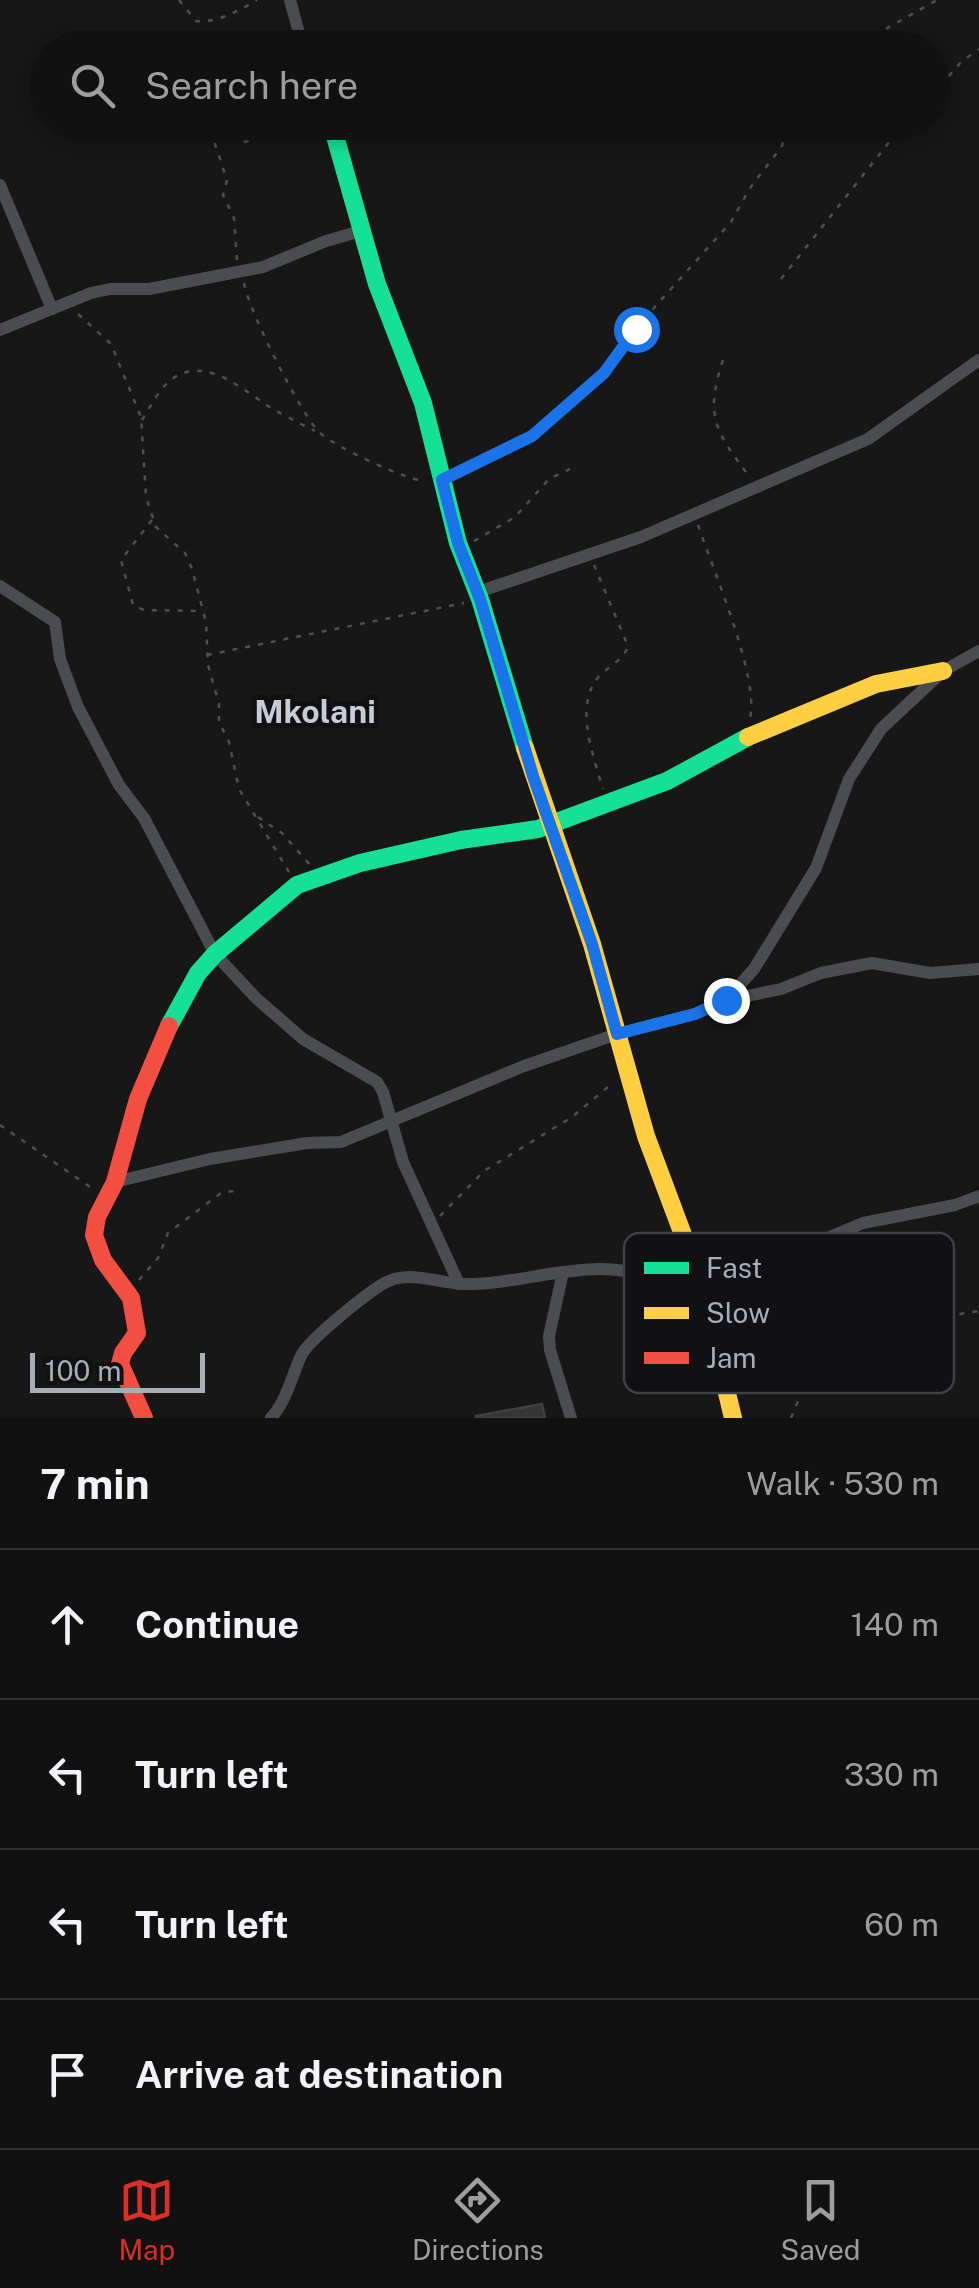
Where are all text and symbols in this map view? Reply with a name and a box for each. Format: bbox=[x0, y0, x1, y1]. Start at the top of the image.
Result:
search box bbox=[30, 30, 949, 140]
icon: search bbox=[65, 58, 120, 113]
text: Search here bbox=[145, 63, 358, 108]
route start bbox=[614, 307, 660, 353]
district label: Mkolani bbox=[254, 693, 376, 730]
route end bbox=[704, 978, 750, 1024]
legend bbox=[624, 1233, 954, 1393]
text: Fast bbox=[706, 1251, 762, 1284]
text: Slow bbox=[706, 1296, 770, 1329]
text: Jam bbox=[706, 1341, 757, 1374]
scale bar bbox=[30, 1348, 205, 1392]
text: 100 m bbox=[45, 1354, 122, 1387]
text: 7 min bbox=[40, 1459, 150, 1508]
text: Walk · 530 m bbox=[747, 1465, 939, 1502]
icon: ahead bbox=[40, 1597, 95, 1652]
text: Continue bbox=[135, 1602, 299, 1647]
text: 140 m bbox=[851, 1606, 939, 1643]
icon: left bbox=[40, 1747, 95, 1802]
text: Turn left bbox=[135, 1752, 289, 1797]
text: 330 m bbox=[844, 1756, 939, 1793]
icon: left bbox=[40, 1897, 95, 1952]
text: Turn left bbox=[135, 1902, 289, 1947]
text: 60 m bbox=[864, 1906, 939, 1943]
icon: arrive bbox=[40, 2047, 95, 2102]
text: Arrive at destination bbox=[135, 2052, 503, 2097]
tab: Map bbox=[118, 2173, 175, 2266]
tab: Directions bbox=[412, 2173, 544, 2266]
tab: Saved bbox=[780, 2173, 861, 2266]

